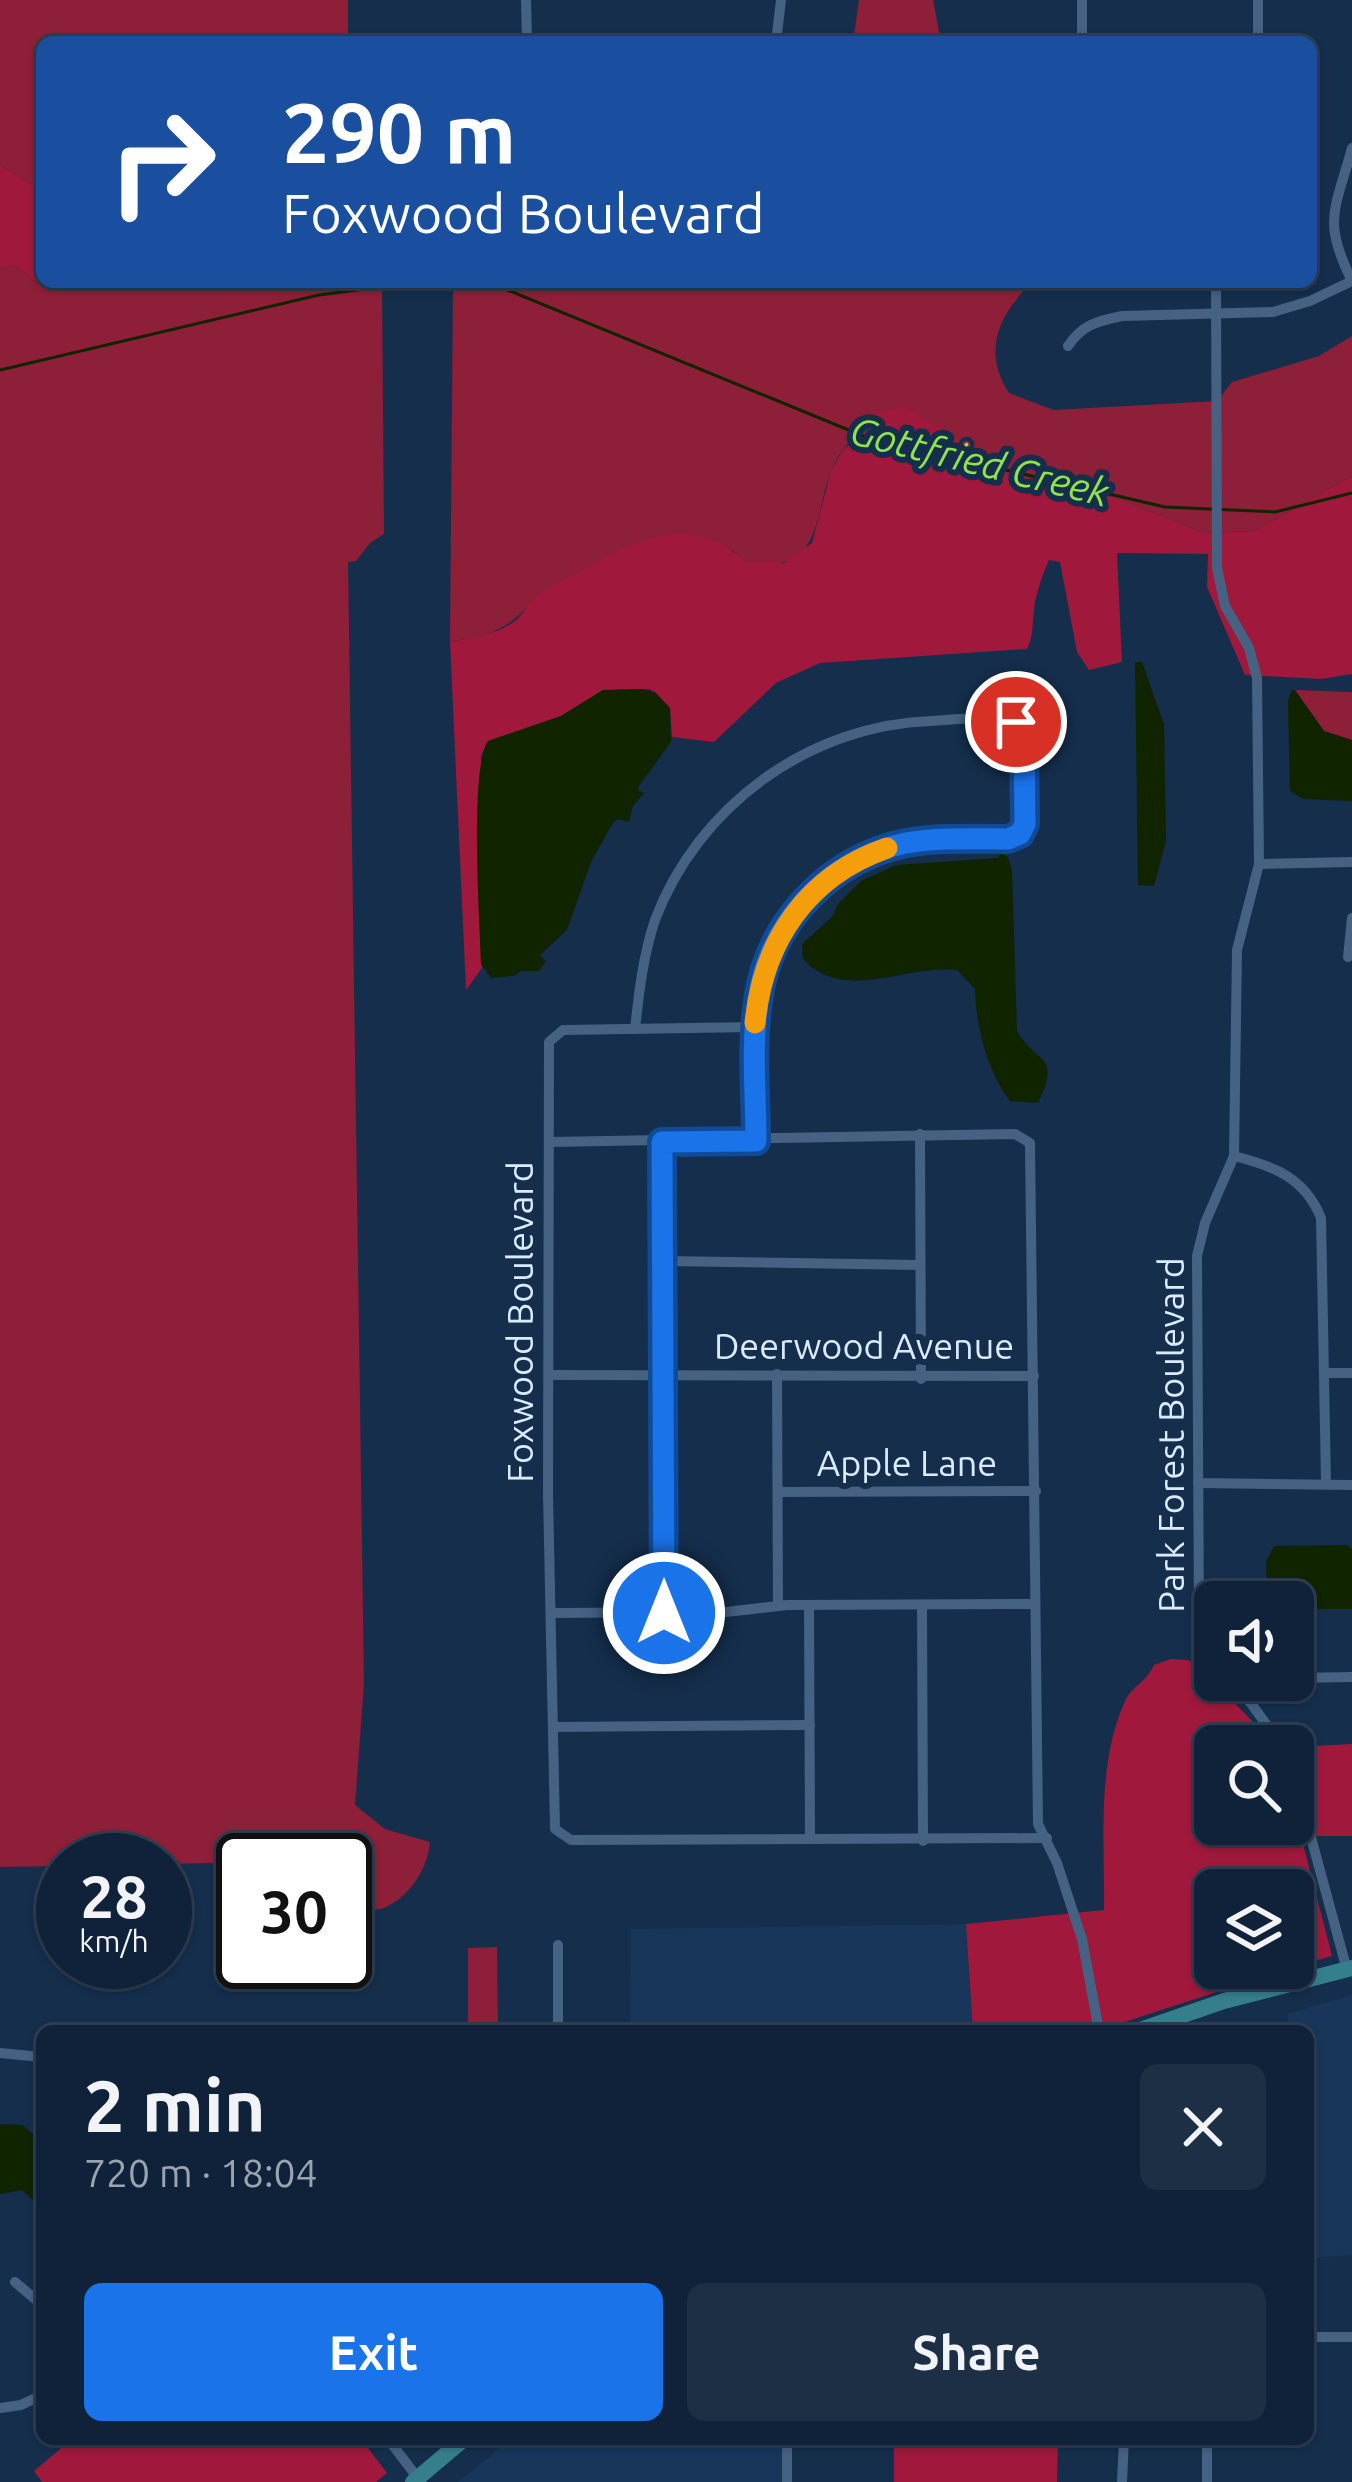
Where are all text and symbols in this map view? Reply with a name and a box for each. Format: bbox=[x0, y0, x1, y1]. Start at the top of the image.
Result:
icon: right bbox=[84, 84, 240, 240]
text: 290 m bbox=[282, 85, 516, 179]
text: Foxwood Boulevard bbox=[282, 183, 765, 243]
water label: Gottfried Creek bbox=[846, 408, 1114, 514]
pin bbox=[965, 671, 1067, 773]
icon: arrive bbox=[983, 689, 1049, 755]
street label: Foxwood Boulevard bbox=[499, 1161, 540, 1483]
street label: Park Forest Boulevard bbox=[1150, 1257, 1191, 1613]
street label: Deerwood Avenue bbox=[714, 1325, 1014, 1366]
street label: Apple Lane bbox=[817, 1442, 997, 1483]
position arrow bbox=[601, 1550, 727, 1676]
map controls bbox=[1194, 1581, 1314, 1989]
button: sound bbox=[1194, 1581, 1314, 1701]
button: search bbox=[1194, 1725, 1314, 1845]
speed limit sign: 30 bbox=[216, 1833, 372, 1989]
text: 28 bbox=[80, 1862, 148, 1929]
button: layers bbox=[1194, 1869, 1314, 1989]
text: km/h bbox=[79, 1924, 149, 1958]
button: close bbox=[1140, 2064, 1266, 2190]
text: 2 min bbox=[84, 2065, 266, 2146]
text: 720 m · 18:04 bbox=[84, 2151, 318, 2194]
button: Exit bbox=[84, 2283, 663, 2421]
button: Share bbox=[687, 2283, 1266, 2421]

